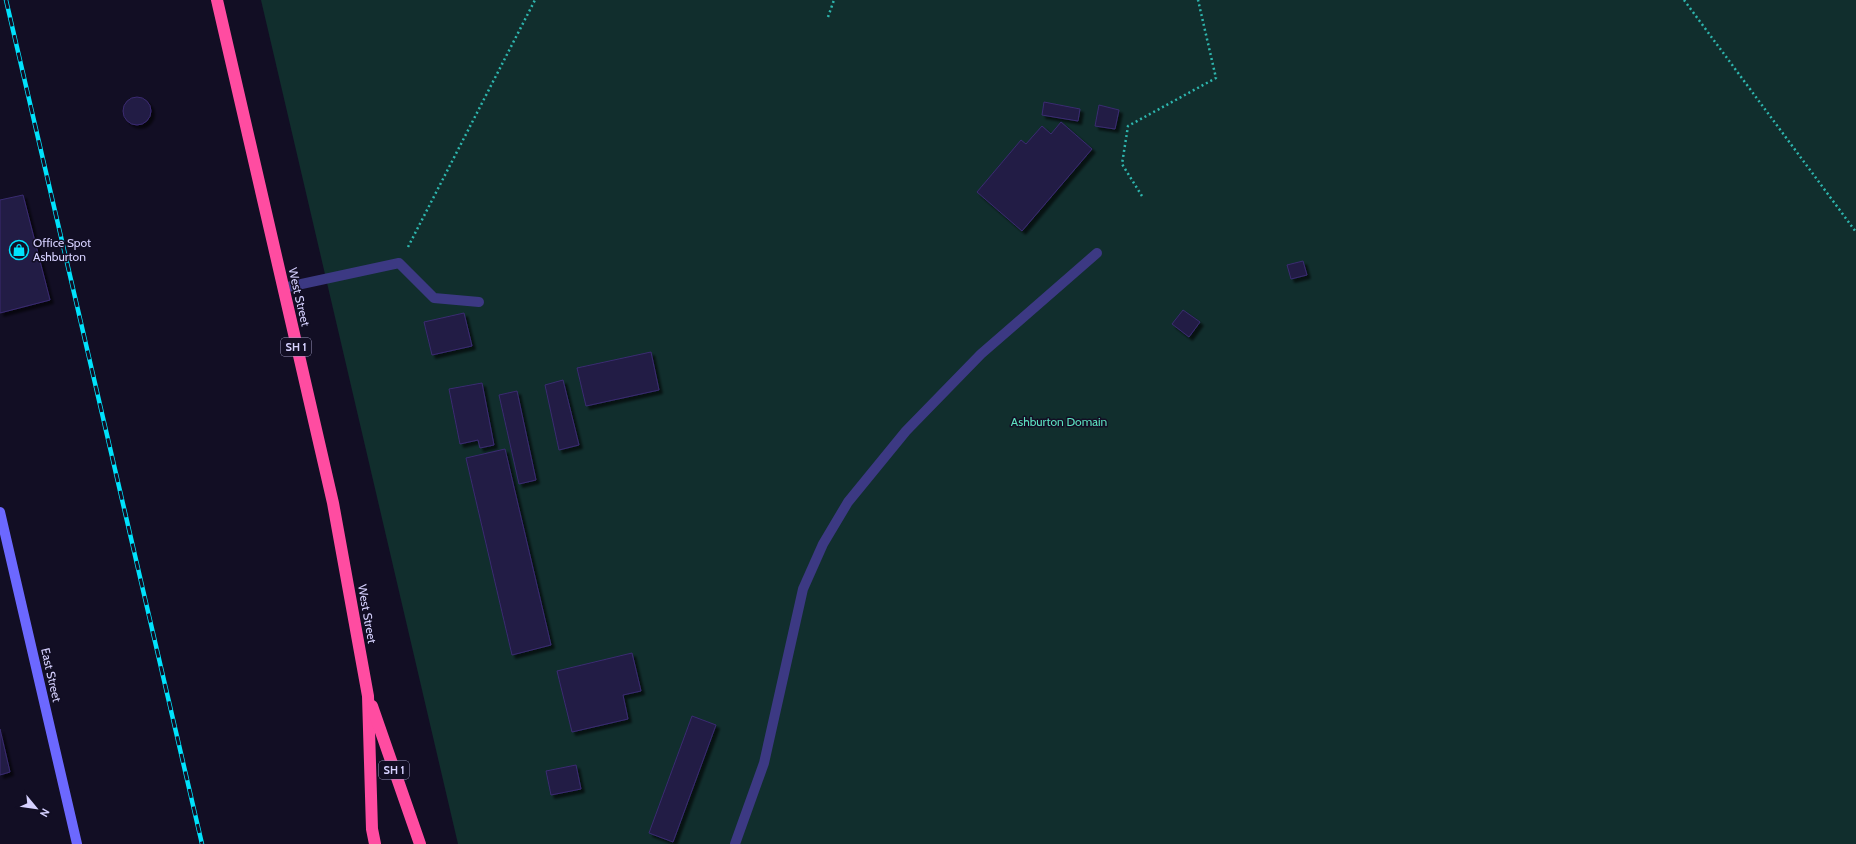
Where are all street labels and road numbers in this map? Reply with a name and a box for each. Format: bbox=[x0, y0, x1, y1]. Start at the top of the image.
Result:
street label: West Street bbox=[285, 266, 313, 328]
road number: SH 1 bbox=[281, 338, 311, 356]
street label: West Street bbox=[355, 583, 380, 645]
street label: East Street bbox=[38, 646, 65, 703]
road number: SH 1 bbox=[379, 761, 409, 779]

